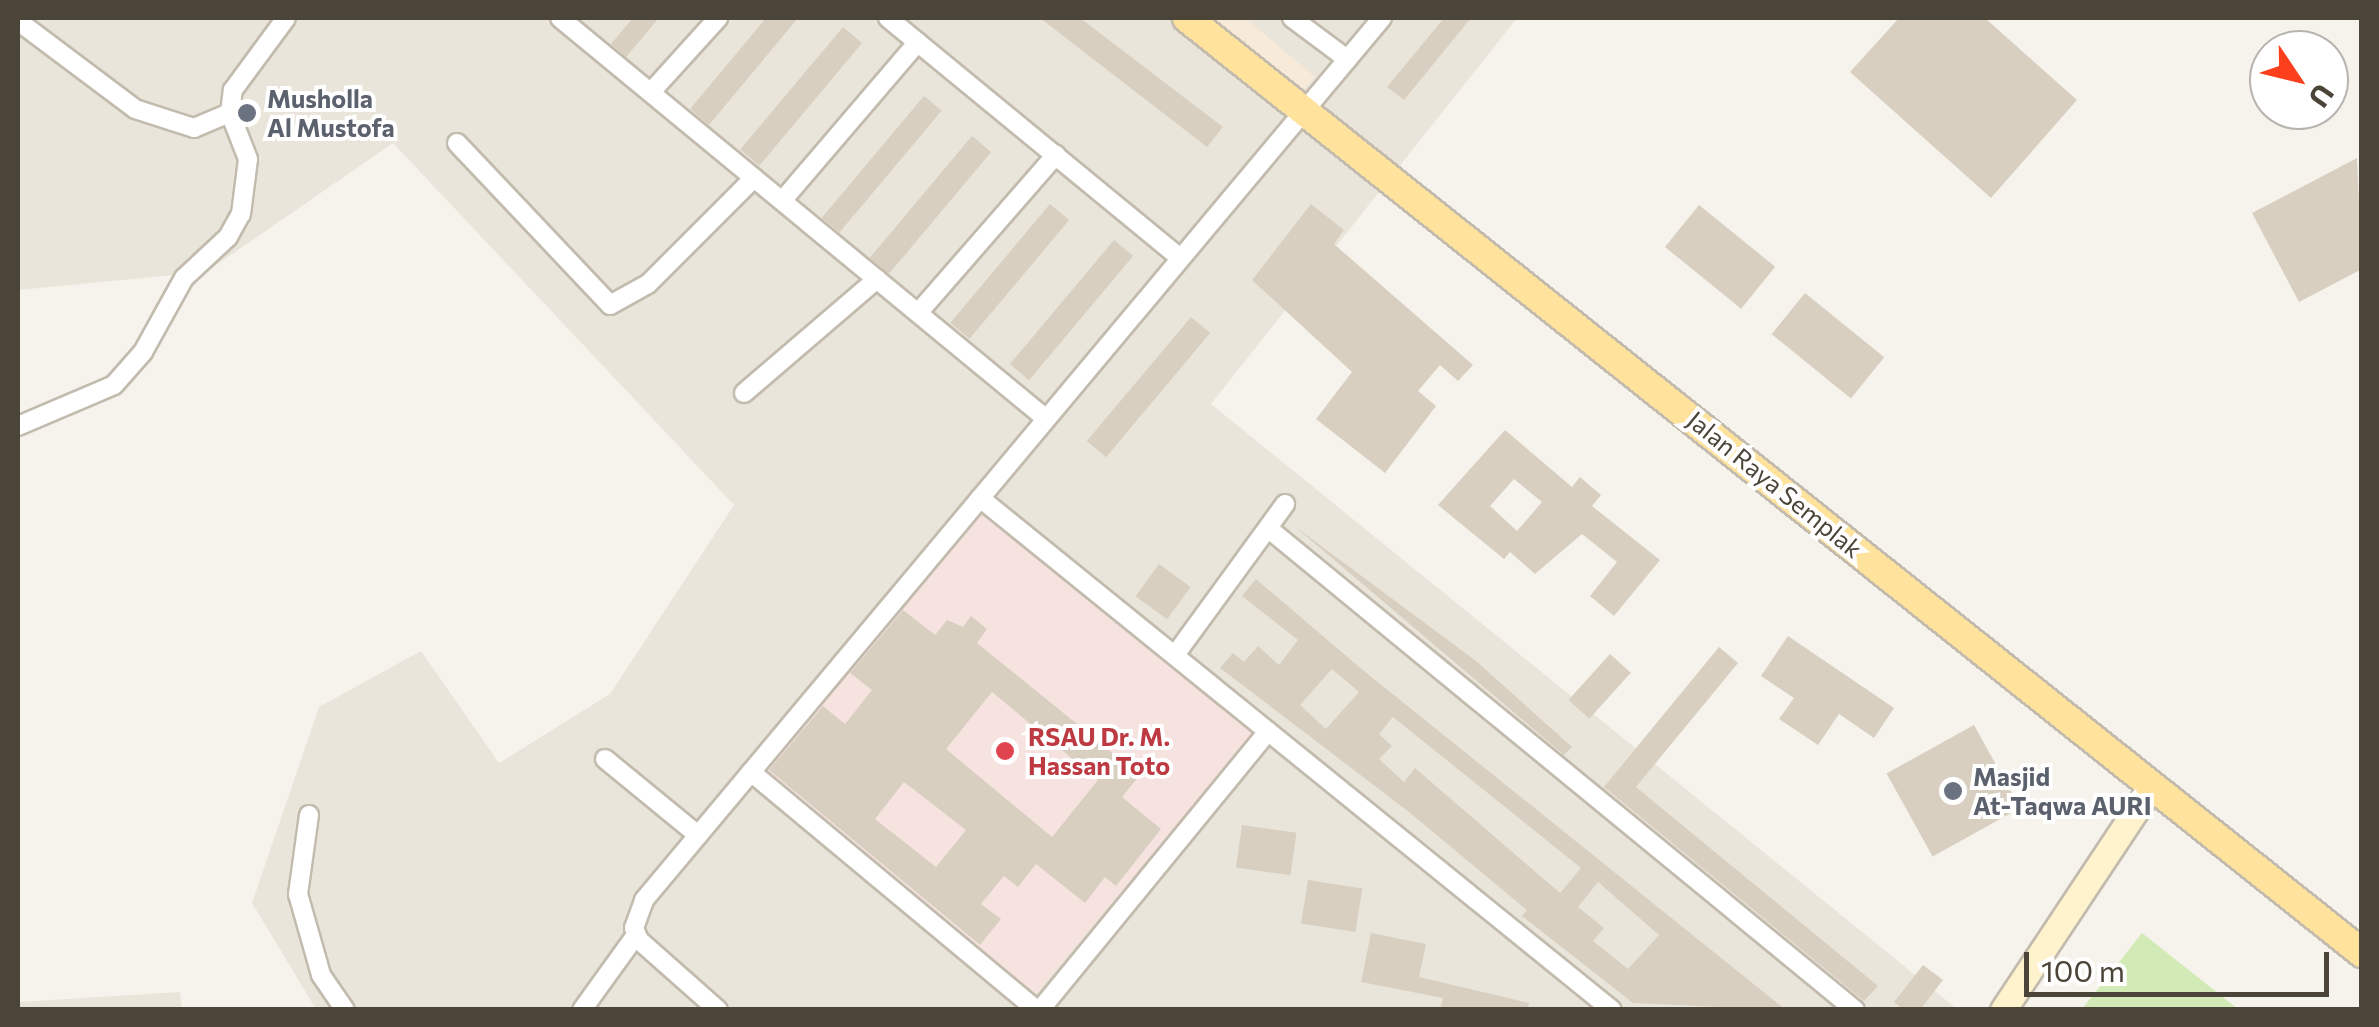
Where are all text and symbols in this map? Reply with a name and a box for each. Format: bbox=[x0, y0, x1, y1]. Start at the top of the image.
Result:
north arrow bbox=[2249, 30, 2349, 130]
text: U bbox=[2302, 78, 2342, 114]
place label: Musholla Al Mustofa bbox=[267, 84, 395, 143]
marker: Musholla Al Mustofa bbox=[236, 102, 258, 124]
street label: Jalan Raya Semplak bbox=[1681, 404, 1869, 564]
place label: RSAU Dr. M. Hassan Toto bbox=[1028, 722, 1170, 781]
marker: RSAU Dr. M. Hassan Toto bbox=[992, 738, 1018, 764]
place label: Masjid At-Taqwa AURI bbox=[1973, 762, 2152, 821]
marker: Masjid At-Taqwa AURI bbox=[1942, 780, 1964, 802]
scale bar bbox=[2029, 932, 2334, 994]
text: 100 m bbox=[2041, 951, 2125, 988]

